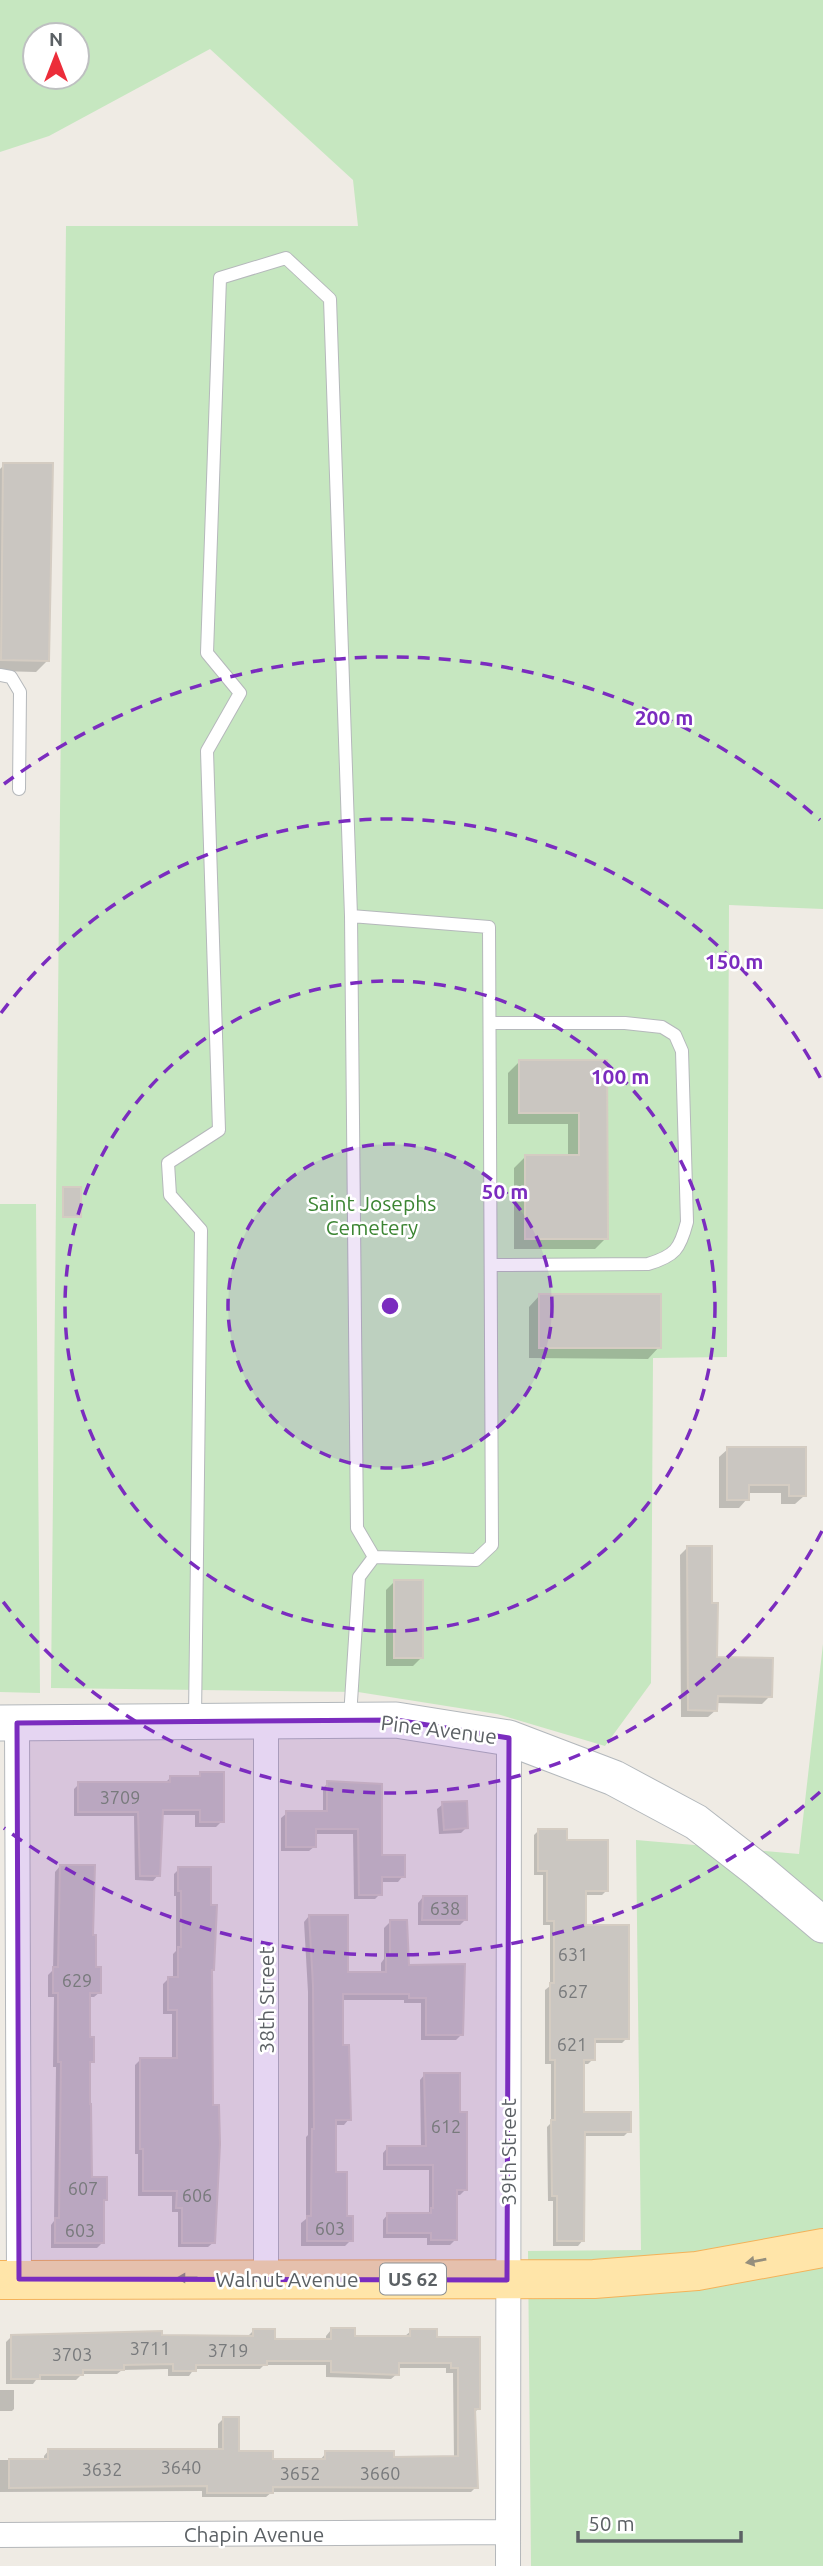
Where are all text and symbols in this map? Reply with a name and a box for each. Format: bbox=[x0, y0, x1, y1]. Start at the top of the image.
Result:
north arrow bbox=[21, 21, 91, 91]
text: N bbox=[49, 28, 63, 50]
text: 200 m bbox=[635, 705, 693, 729]
text: 150 m bbox=[705, 949, 763, 973]
text: 100 m bbox=[591, 1064, 649, 1088]
text: 50 m bbox=[482, 1179, 528, 1203]
park label: Saint Josephs Cemetery bbox=[308, 1191, 436, 1239]
centre of rings bbox=[378, 1294, 402, 1318]
street label: Pine Avenue bbox=[380, 1710, 498, 1748]
house number: 3709 bbox=[100, 1787, 140, 1807]
house number: 638 bbox=[430, 1898, 460, 1918]
house number: 631 bbox=[558, 1944, 588, 1964]
street label: 38th Street bbox=[254, 1946, 278, 2054]
house number: 629 bbox=[62, 1970, 92, 1990]
house number: 627 bbox=[558, 1981, 588, 2001]
house number: 621 bbox=[557, 2034, 587, 2054]
street label: 39th Street bbox=[496, 2098, 520, 2206]
house number: 612 bbox=[431, 2116, 461, 2136]
house number: 607 bbox=[68, 2178, 98, 2198]
house number: 606 bbox=[182, 2185, 212, 2205]
house number: 603 bbox=[315, 2218, 345, 2238]
house number: 603 bbox=[65, 2220, 95, 2240]
one-way arrow bbox=[745, 2256, 767, 2267]
road number: US 62 bbox=[380, 2264, 446, 2294]
street label: Walnut Avenue bbox=[215, 2267, 359, 2291]
one-way arrow bbox=[175, 2273, 197, 2284]
house number: 3711 bbox=[130, 2338, 170, 2358]
house number: 3719 bbox=[208, 2340, 248, 2360]
house number: 3703 bbox=[52, 2344, 92, 2364]
house number: 3640 bbox=[161, 2457, 201, 2477]
house number: 3632 bbox=[82, 2459, 122, 2479]
house number: 3652 bbox=[280, 2463, 320, 2483]
house number: 3660 bbox=[360, 2463, 400, 2483]
scale bar bbox=[578, 2500, 741, 2544]
text: 50 m bbox=[588, 2511, 635, 2535]
street label: Chapin Avenue bbox=[184, 2522, 324, 2546]

